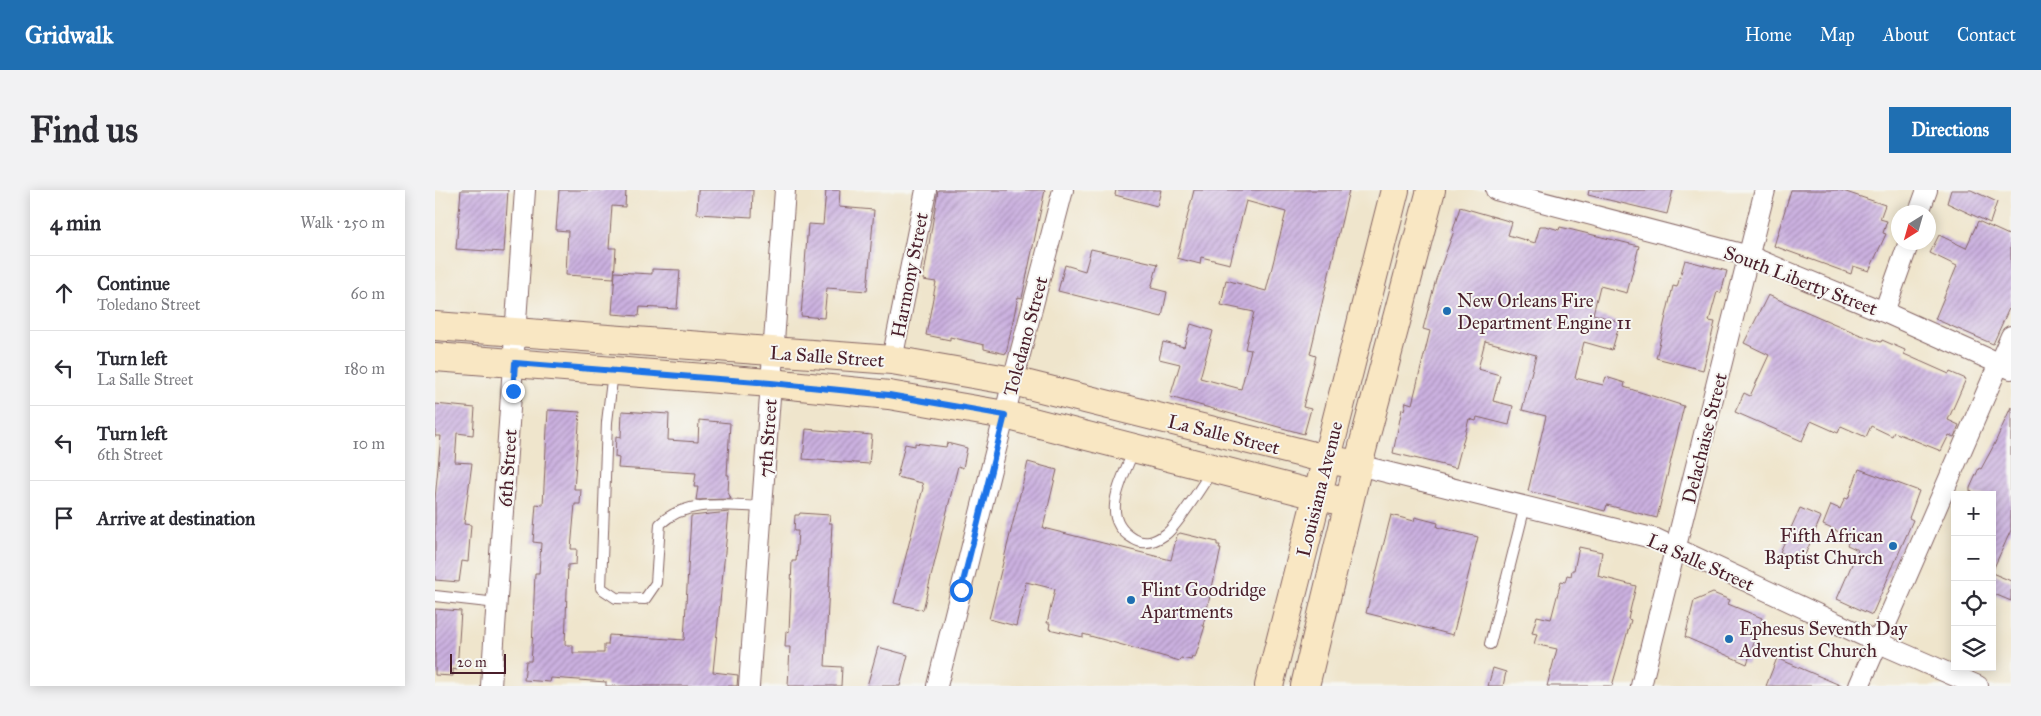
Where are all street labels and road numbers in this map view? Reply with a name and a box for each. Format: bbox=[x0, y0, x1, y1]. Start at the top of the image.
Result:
street label: Harmony Street bbox=[886, 210, 933, 340]
street label: South Liberty Street bbox=[1721, 241, 1881, 320]
street label: Toledano Street bbox=[998, 274, 1053, 398]
street label: La Salle Street bbox=[769, 341, 885, 372]
street label: Delachaise Street bbox=[1677, 370, 1732, 506]
street label: 7th Street bbox=[753, 398, 782, 478]
street label: La Salle Street bbox=[1166, 409, 1282, 460]
street label: Louisiana Avenue bbox=[1292, 419, 1347, 559]
street label: 6th Street bbox=[493, 428, 522, 508]
street label: La Salle Street bbox=[1644, 529, 1758, 596]

